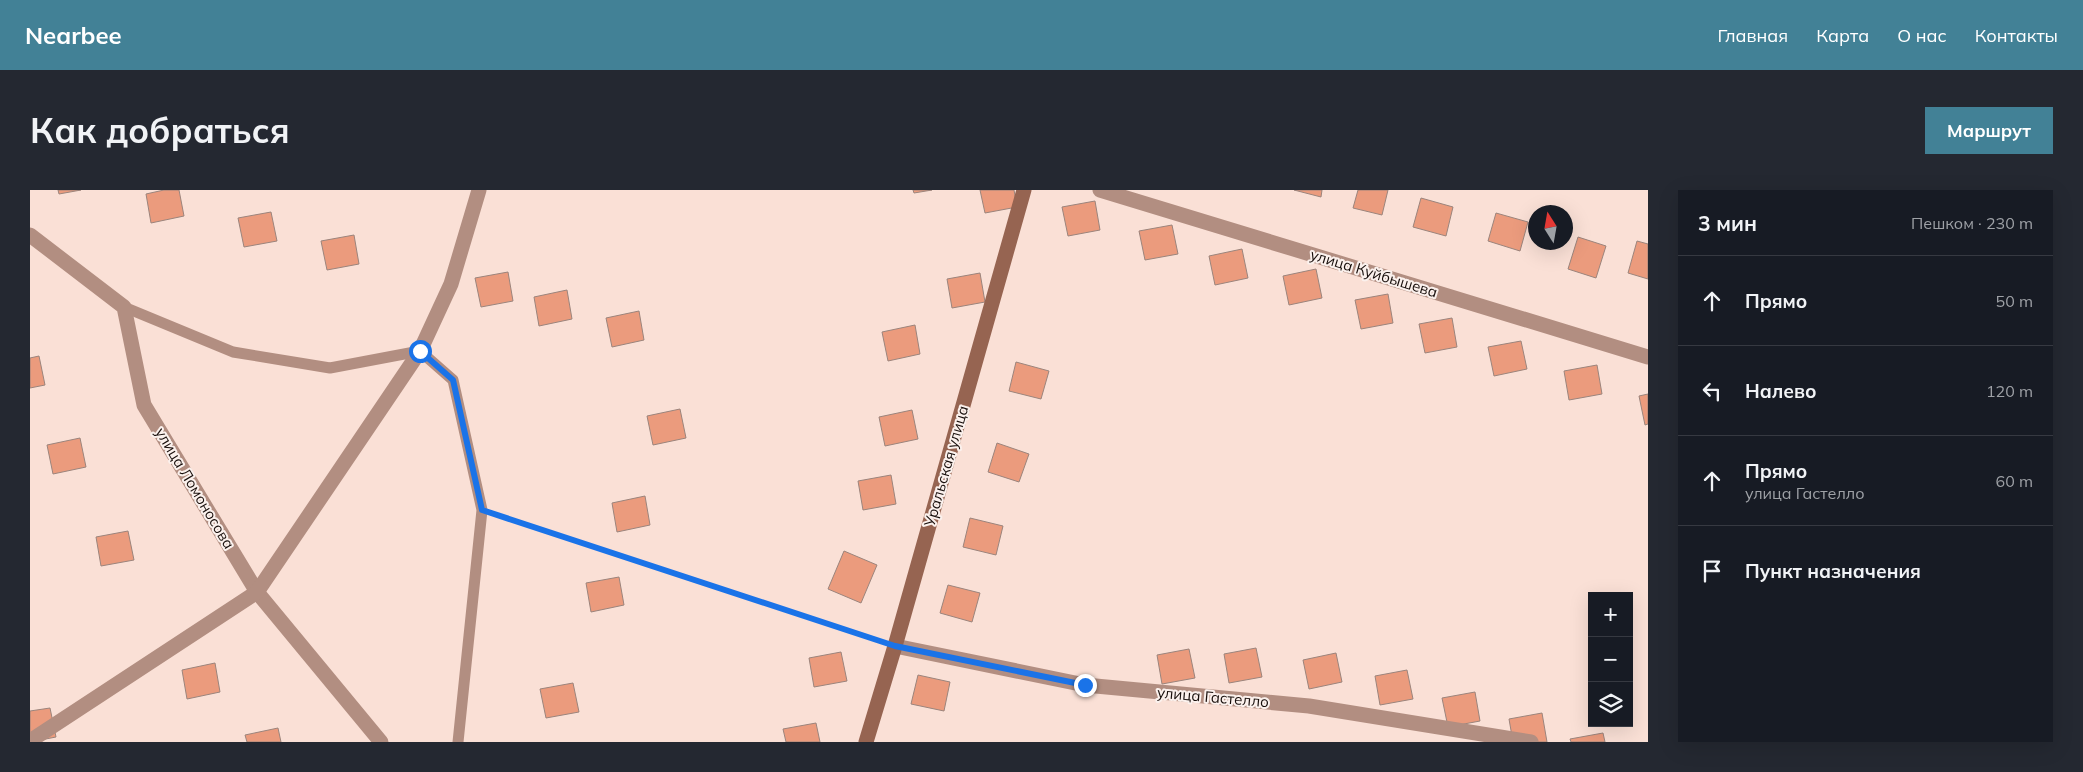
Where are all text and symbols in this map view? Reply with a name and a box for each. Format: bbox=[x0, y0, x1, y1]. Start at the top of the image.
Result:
text: Nearbee bbox=[25, 20, 122, 50]
text: Главная bbox=[1718, 24, 1788, 47]
text: Карта bbox=[1816, 24, 1869, 47]
text: О нас bbox=[1897, 24, 1947, 47]
text: Контакты bbox=[1975, 24, 2058, 47]
button: Маршрут bbox=[1925, 107, 2053, 154]
text: Как добраться bbox=[30, 108, 290, 152]
north arrow bbox=[1528, 205, 1573, 250]
text: 3 мин bbox=[1698, 210, 1757, 236]
text: Пешком · 230 m bbox=[1911, 213, 2033, 233]
street label: улица Куйбышева bbox=[1308, 245, 1440, 301]
icon: ahead bbox=[1698, 287, 1726, 315]
text: Прямо bbox=[1745, 289, 1807, 313]
text: 50 m bbox=[1996, 291, 2033, 311]
route start bbox=[409, 340, 432, 363]
icon: left bbox=[1698, 377, 1726, 405]
text: Налево bbox=[1745, 379, 1817, 403]
text: 120 m bbox=[1986, 381, 2033, 401]
street label: Уральская улица bbox=[919, 403, 972, 530]
street label: улица Ломоносова bbox=[151, 424, 239, 552]
text: Прямо bbox=[1745, 459, 1807, 483]
icon: ahead bbox=[1698, 467, 1726, 495]
text: 60 m bbox=[1996, 471, 2033, 491]
text: улица Гастелло bbox=[1745, 483, 1865, 503]
icon: arrive bbox=[1698, 557, 1726, 585]
text: Пункт назначения bbox=[1745, 559, 1921, 583]
map controls bbox=[1588, 592, 1633, 727]
button: + bbox=[1588, 592, 1633, 637]
button: − bbox=[1588, 637, 1633, 682]
route end bbox=[1074, 674, 1097, 697]
button: layers bbox=[1588, 682, 1633, 727]
street label: улица Гастелло bbox=[1156, 683, 1270, 711]

